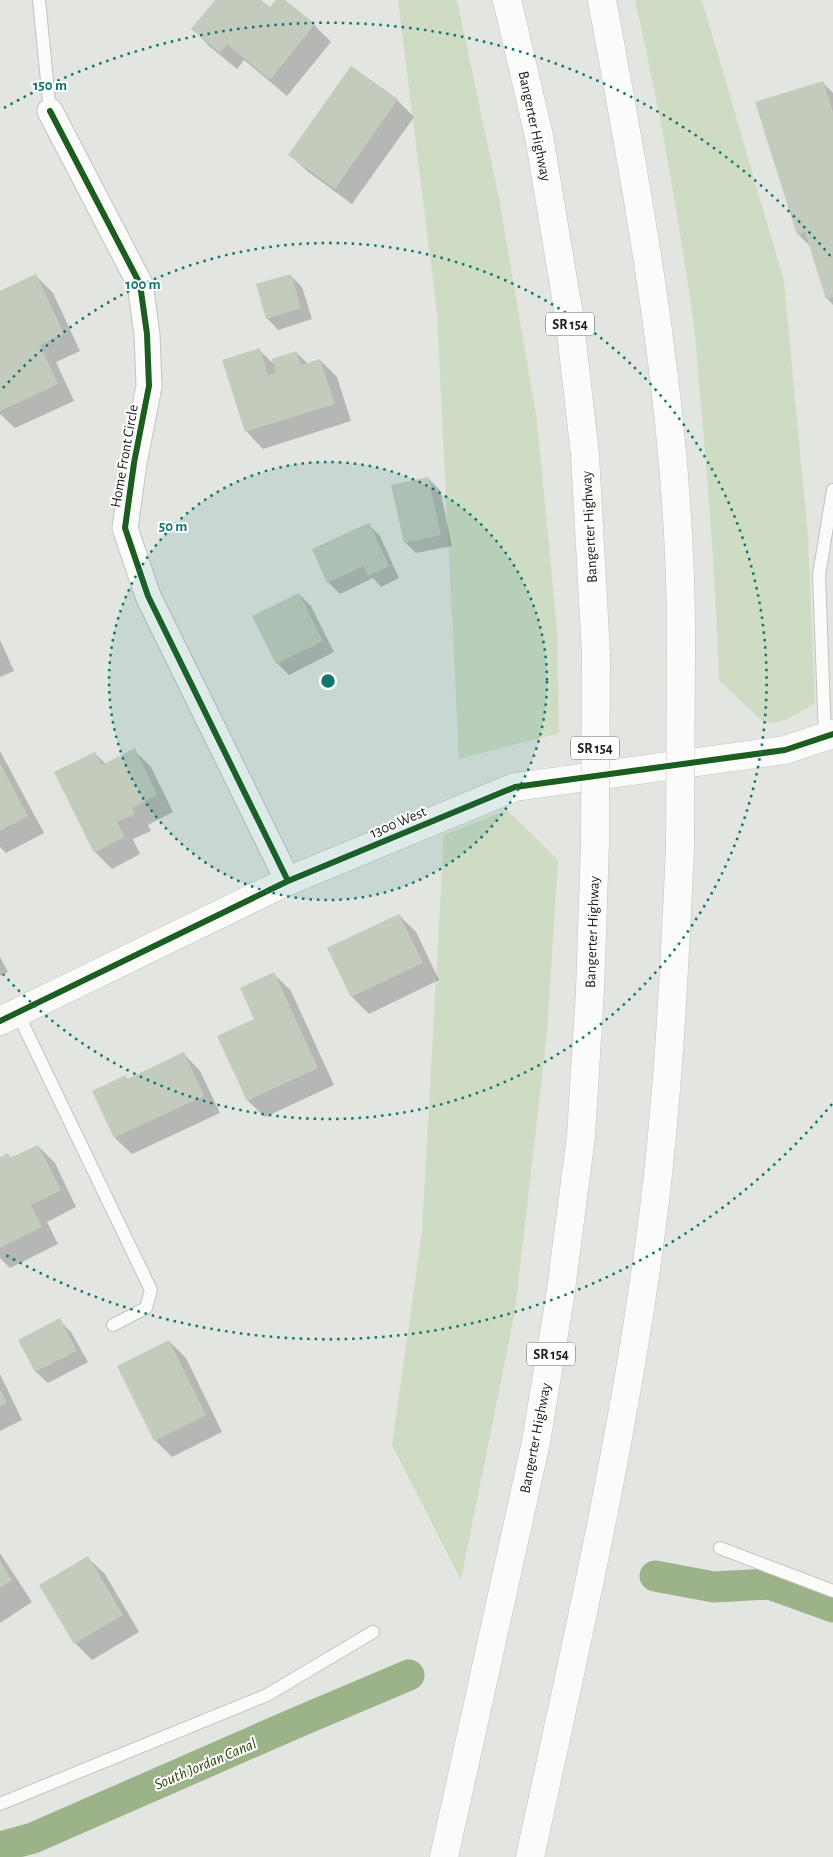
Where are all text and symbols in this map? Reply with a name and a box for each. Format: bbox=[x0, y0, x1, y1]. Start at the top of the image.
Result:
street label: Bangerter Highway bbox=[516, 70, 554, 183]
text: 150 m bbox=[33, 78, 67, 93]
text: 100 m bbox=[125, 277, 161, 292]
road number: SR 154 bbox=[546, 312, 594, 336]
street label: Home Front Circle bbox=[108, 403, 141, 509]
street label: Bangerter Highway bbox=[579, 470, 600, 583]
text: 50 m bbox=[159, 519, 187, 534]
centre of rings bbox=[319, 672, 337, 690]
road number: SR 154 bbox=[571, 736, 619, 760]
street label: 1300 West bbox=[368, 804, 429, 841]
street label: Bangerter Highway bbox=[583, 875, 602, 988]
road number: SR 154 bbox=[527, 1342, 575, 1366]
street label: Bangerter Highway bbox=[517, 1381, 554, 1495]
water label: South Jordan Canal bbox=[152, 1735, 259, 1793]

